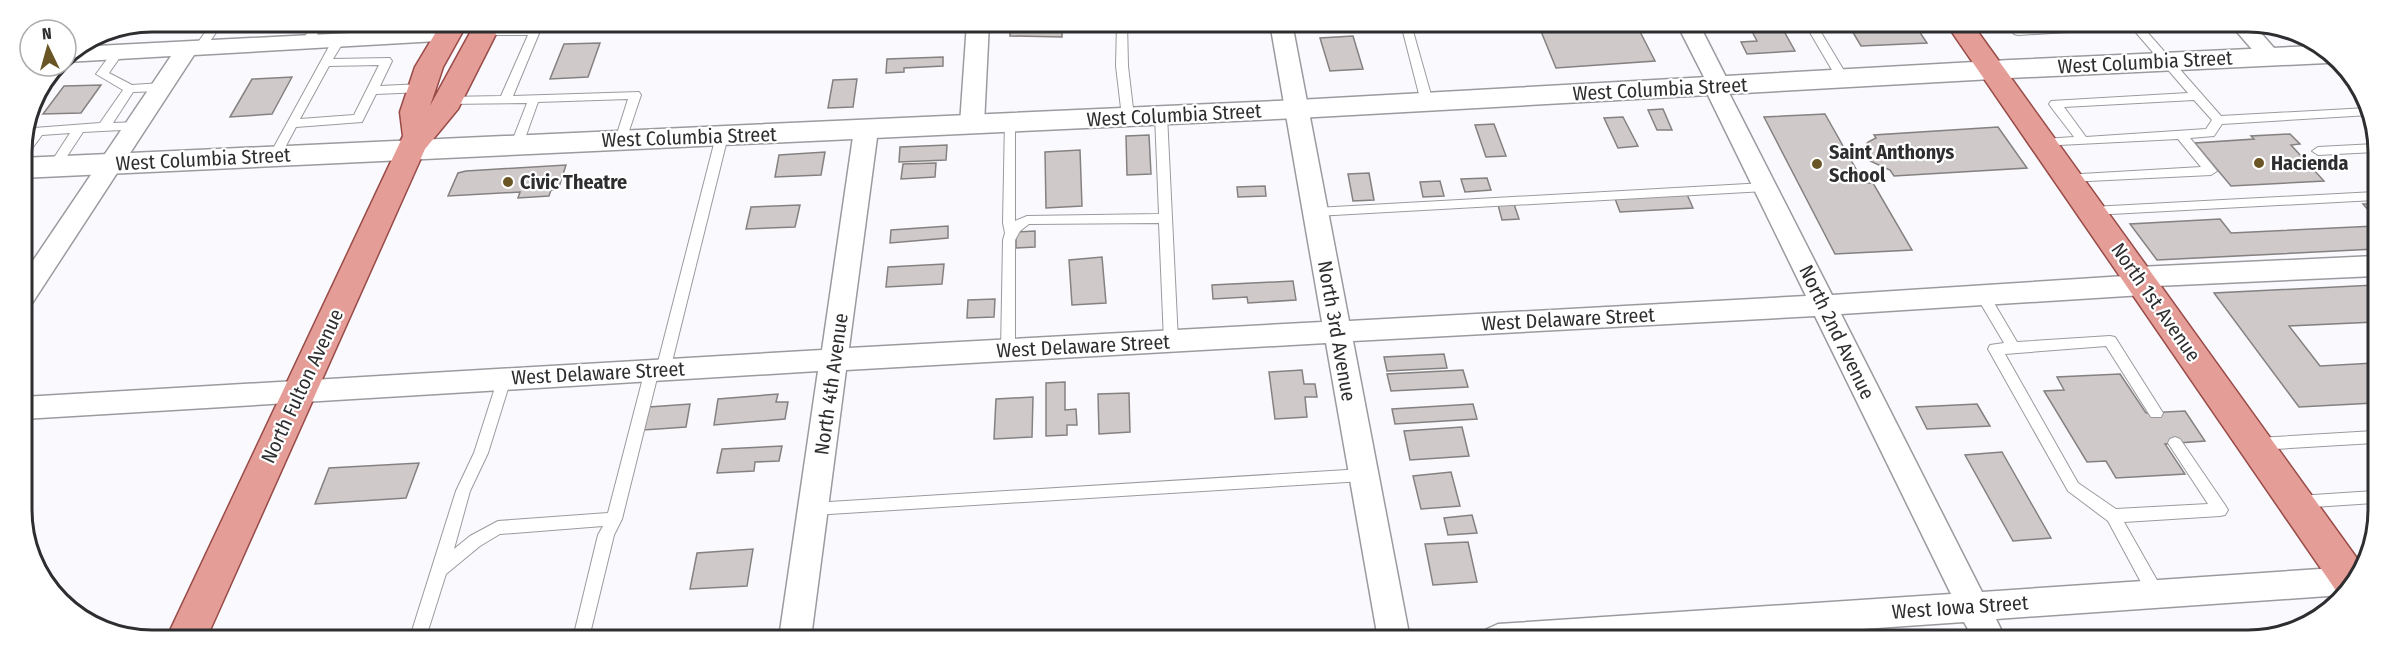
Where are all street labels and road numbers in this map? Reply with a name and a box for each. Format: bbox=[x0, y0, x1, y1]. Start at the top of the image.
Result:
street label: West Columbia Street bbox=[2057, 45, 2234, 79]
street label: West Columbia Street bbox=[1572, 72, 1749, 106]
street label: West Columbia Street bbox=[1086, 98, 1263, 132]
street label: West Columbia Street bbox=[601, 122, 777, 152]
street label: West Columbia Street bbox=[115, 142, 292, 176]
street label: North 1st Avenue bbox=[2106, 238, 2206, 366]
street label: North 3rd Avenue bbox=[1313, 259, 1361, 403]
street label: North 2nd Avenue bbox=[1794, 261, 1880, 403]
street label: West Delaware Street bbox=[1481, 302, 1656, 336]
street label: North Fulton Avenue bbox=[256, 305, 348, 467]
street label: North 4th Avenue bbox=[809, 312, 853, 456]
street label: West Delaware Street bbox=[996, 329, 1171, 363]
street label: West Delaware Street bbox=[511, 356, 686, 390]
street label: West Iowa Street bbox=[1891, 590, 2029, 624]

